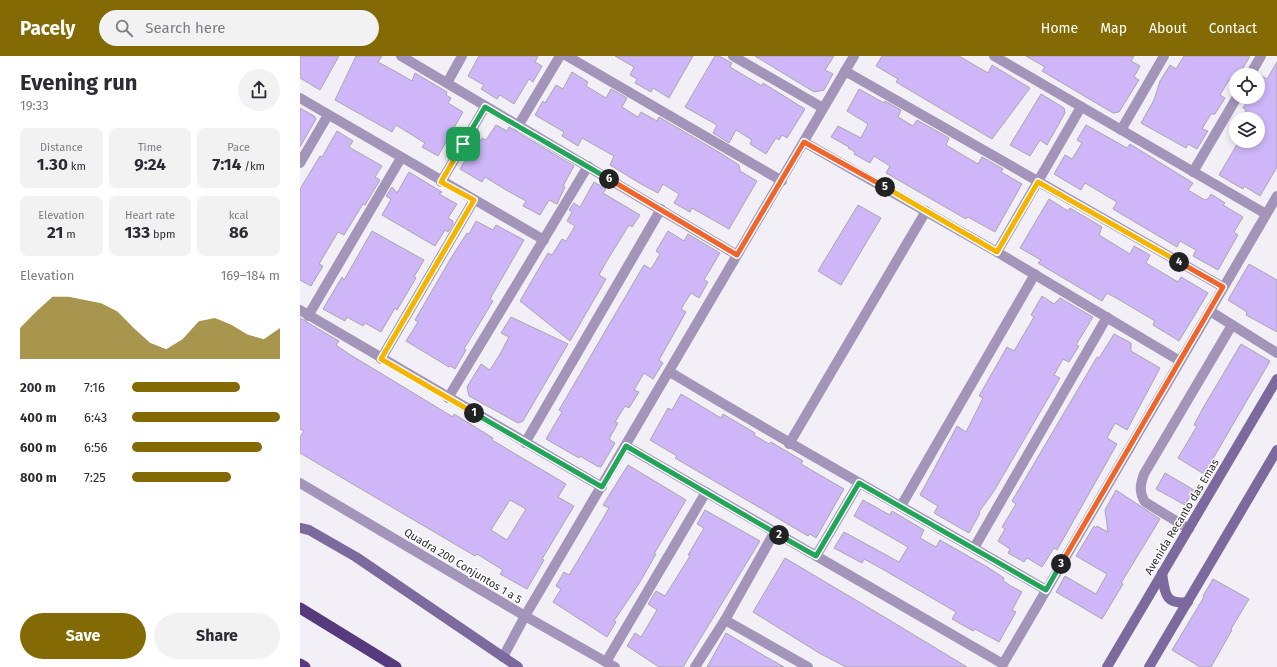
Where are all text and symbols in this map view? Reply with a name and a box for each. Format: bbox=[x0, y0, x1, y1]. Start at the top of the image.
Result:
search box bbox=[99, 10, 379, 46]
text: Pacely bbox=[20, 17, 75, 40]
icon: search bbox=[113, 17, 135, 39]
text: Search here bbox=[145, 19, 225, 37]
text: Home bbox=[1041, 20, 1078, 37]
text: Map bbox=[1100, 20, 1127, 37]
text: About bbox=[1149, 20, 1187, 37]
text: Contact bbox=[1209, 20, 1257, 37]
map controls bbox=[1229, 68, 1265, 148]
button: locate bbox=[1229, 68, 1265, 104]
text: Evening run bbox=[20, 69, 137, 96]
button: share bbox=[238, 69, 280, 111]
text: 19:33 bbox=[20, 98, 49, 113]
button: layers bbox=[1229, 112, 1265, 148]
pin bbox=[446, 127, 480, 161]
icon: arrive bbox=[452, 133, 474, 155]
text: Distance bbox=[40, 141, 83, 154]
text: Time bbox=[138, 141, 162, 154]
text: Pace bbox=[227, 141, 250, 154]
text: 1.30 bbox=[37, 154, 68, 175]
text: 9:24 bbox=[134, 154, 166, 175]
text: 7:14 bbox=[212, 154, 241, 175]
text: km bbox=[68, 160, 86, 173]
text: /km bbox=[241, 160, 265, 173]
pin: 6 bbox=[599, 169, 619, 189]
text: 6 bbox=[606, 172, 612, 185]
pin: 5 bbox=[875, 177, 895, 197]
text: 5 bbox=[882, 180, 888, 193]
text: Elevation bbox=[38, 209, 84, 222]
text: Heart rate bbox=[125, 209, 175, 222]
text: kcal bbox=[229, 209, 249, 222]
text: 21 bbox=[47, 222, 63, 243]
text: 133 bbox=[124, 222, 150, 243]
text: 86 bbox=[229, 222, 248, 243]
text: m bbox=[63, 228, 76, 241]
text: bpm bbox=[150, 228, 175, 241]
pin: 4 bbox=[1169, 252, 1189, 272]
text: 4 bbox=[1176, 255, 1182, 268]
text: Elevation bbox=[20, 268, 74, 283]
text: 169–184 m bbox=[221, 268, 280, 283]
text: 200 m bbox=[20, 380, 56, 395]
text: 7:16 bbox=[84, 380, 105, 395]
pin: 1 bbox=[464, 403, 484, 423]
text: 1 bbox=[471, 406, 477, 419]
text: 400 m bbox=[20, 410, 57, 425]
text: 6:43 bbox=[84, 410, 107, 425]
text: 600 m bbox=[20, 440, 57, 455]
text: 6:56 bbox=[84, 440, 108, 455]
street label: Avenida Recanto das Emas bbox=[1142, 457, 1222, 577]
text: 800 m bbox=[20, 470, 57, 485]
text: 7:25 bbox=[84, 470, 106, 485]
pin: 2 bbox=[769, 525, 789, 545]
street label: Quadra 200 Conjuntos 1 a 5 bbox=[402, 526, 525, 607]
text: 2 bbox=[776, 528, 782, 541]
pin: 3 bbox=[1051, 554, 1071, 574]
text: 3 bbox=[1058, 557, 1064, 570]
button: Save bbox=[20, 613, 146, 659]
button: Share bbox=[154, 613, 280, 659]

